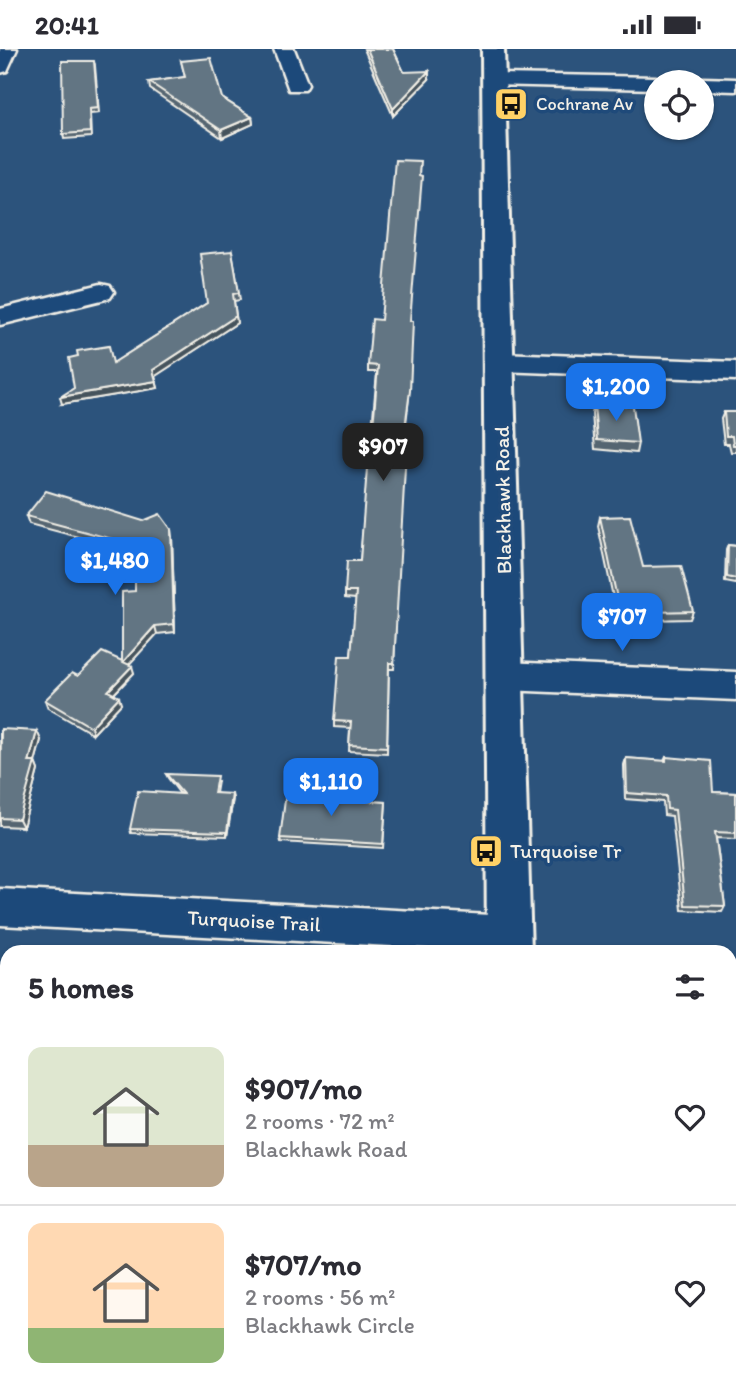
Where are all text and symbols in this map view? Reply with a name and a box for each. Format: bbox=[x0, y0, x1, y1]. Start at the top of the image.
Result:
text: 20:41 bbox=[35, 9, 99, 41]
map controls bbox=[644, 70, 714, 140]
button: locate bbox=[644, 70, 714, 140]
bus stop icon: Cochrane Av bbox=[492, 85, 530, 123]
place label: Cochrane Av bbox=[536, 93, 634, 115]
pin: $1,200 bbox=[559, 363, 673, 423]
text: $1,200 bbox=[582, 372, 650, 400]
pin: $907 bbox=[342, 423, 424, 483]
street label: Blackhawk Road bbox=[489, 425, 516, 574]
text: $907 bbox=[358, 432, 408, 460]
pin: $1,480 bbox=[58, 538, 172, 597]
text: $1,480 bbox=[81, 546, 149, 574]
pin: $707 bbox=[581, 593, 663, 653]
text: $707 bbox=[598, 602, 646, 630]
pin: $1,110 bbox=[274, 759, 388, 818]
text: $1,110 bbox=[299, 767, 363, 795]
bus stop icon: Turquoise Tr bbox=[467, 832, 505, 870]
place label: Turquoise Tr bbox=[510, 838, 622, 863]
street label: Turquoise Trail bbox=[187, 905, 321, 936]
icon: filters bbox=[671, 968, 709, 1006]
text: 5 homes bbox=[28, 969, 134, 1006]
text: $907/mo bbox=[245, 1070, 362, 1107]
icon: home bbox=[84, 1075, 168, 1159]
icon: heart bbox=[671, 1098, 709, 1136]
text: 2 rooms · 72 m² bbox=[245, 1107, 395, 1135]
text: Blackhawk Road bbox=[245, 1135, 407, 1163]
text: $707/mo bbox=[245, 1246, 362, 1283]
icon: home bbox=[84, 1251, 168, 1335]
icon: heart bbox=[671, 1274, 709, 1312]
text: 2 rooms · 56 m² bbox=[245, 1283, 396, 1311]
text: Blackhawk Circle bbox=[245, 1311, 415, 1339]

